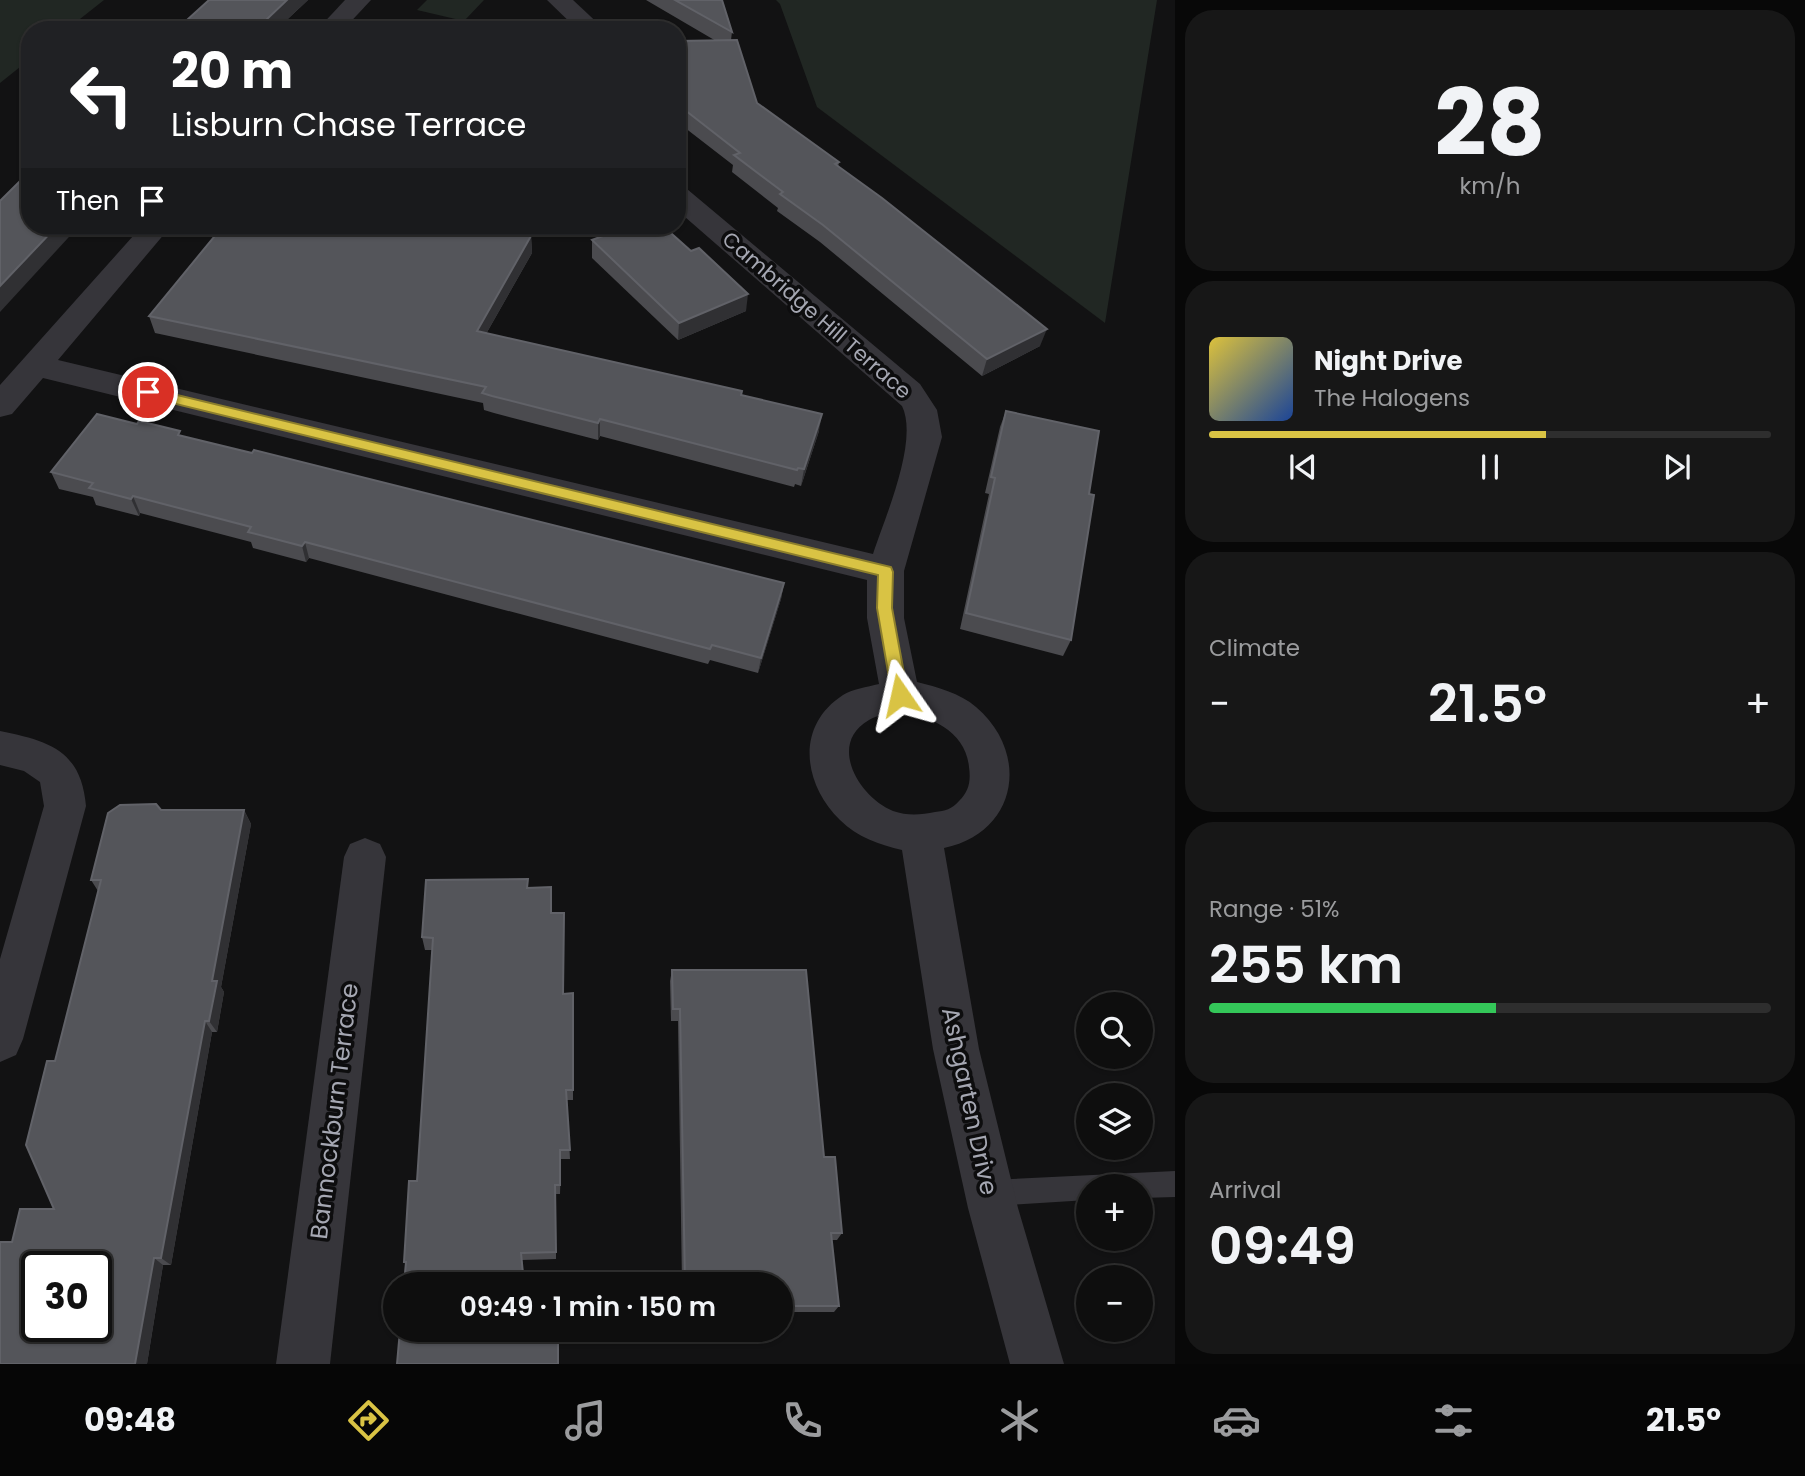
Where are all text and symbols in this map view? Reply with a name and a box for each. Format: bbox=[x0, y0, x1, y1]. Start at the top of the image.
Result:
text: 20 m bbox=[171, 37, 293, 105]
icon: left bbox=[56, 49, 147, 140]
text: 28 bbox=[1435, 59, 1545, 187]
text: Lisburn Chase Terrace bbox=[171, 102, 526, 147]
text: km/h bbox=[1459, 170, 1521, 202]
icon: arrive bbox=[133, 182, 171, 220]
text: Then bbox=[56, 183, 119, 219]
street label: Cambridge Hill Terrace bbox=[716, 225, 918, 405]
text: Night Drive bbox=[1314, 343, 1462, 379]
pin bbox=[118, 362, 178, 422]
icon: arrive bbox=[129, 373, 167, 411]
text: The Halogens bbox=[1314, 382, 1470, 414]
icon: previous bbox=[1284, 448, 1322, 486]
icon: pause bbox=[1471, 448, 1509, 486]
icon: next bbox=[1658, 448, 1696, 486]
text: Climate bbox=[1209, 632, 1300, 664]
position arrow bbox=[863, 658, 937, 732]
text: 21.5° bbox=[1428, 667, 1547, 740]
text: − bbox=[1209, 677, 1230, 730]
text: + bbox=[1745, 677, 1771, 730]
text: Range · 51% bbox=[1209, 893, 1339, 925]
text: 255 km bbox=[1209, 928, 1403, 1001]
street label: Bannockburn Terrace bbox=[302, 981, 366, 1241]
map controls bbox=[1076, 992, 1153, 1342]
button: search bbox=[1076, 992, 1153, 1069]
street label: Ashgarten Drive bbox=[934, 1004, 1006, 1198]
button: layers bbox=[1076, 1083, 1153, 1160]
button: + bbox=[1076, 1174, 1153, 1251]
text: Arrival bbox=[1209, 1174, 1281, 1206]
text: 09:49 bbox=[1209, 1209, 1356, 1282]
speed limit sign: 30 bbox=[21, 1251, 112, 1342]
button: − bbox=[1076, 1265, 1153, 1342]
text: 09:49 · 1 min · 150 m bbox=[460, 1289, 716, 1325]
icon: directions bbox=[344, 1396, 393, 1445]
icon: music bbox=[561, 1396, 610, 1445]
icon: phone bbox=[778, 1396, 827, 1445]
icon: climate bbox=[995, 1396, 1044, 1445]
icon: car bbox=[1212, 1396, 1261, 1445]
icon: filters bbox=[1429, 1396, 1478, 1445]
text: 09:48 bbox=[84, 1397, 176, 1442]
text: 21.5° bbox=[1646, 1397, 1721, 1442]

